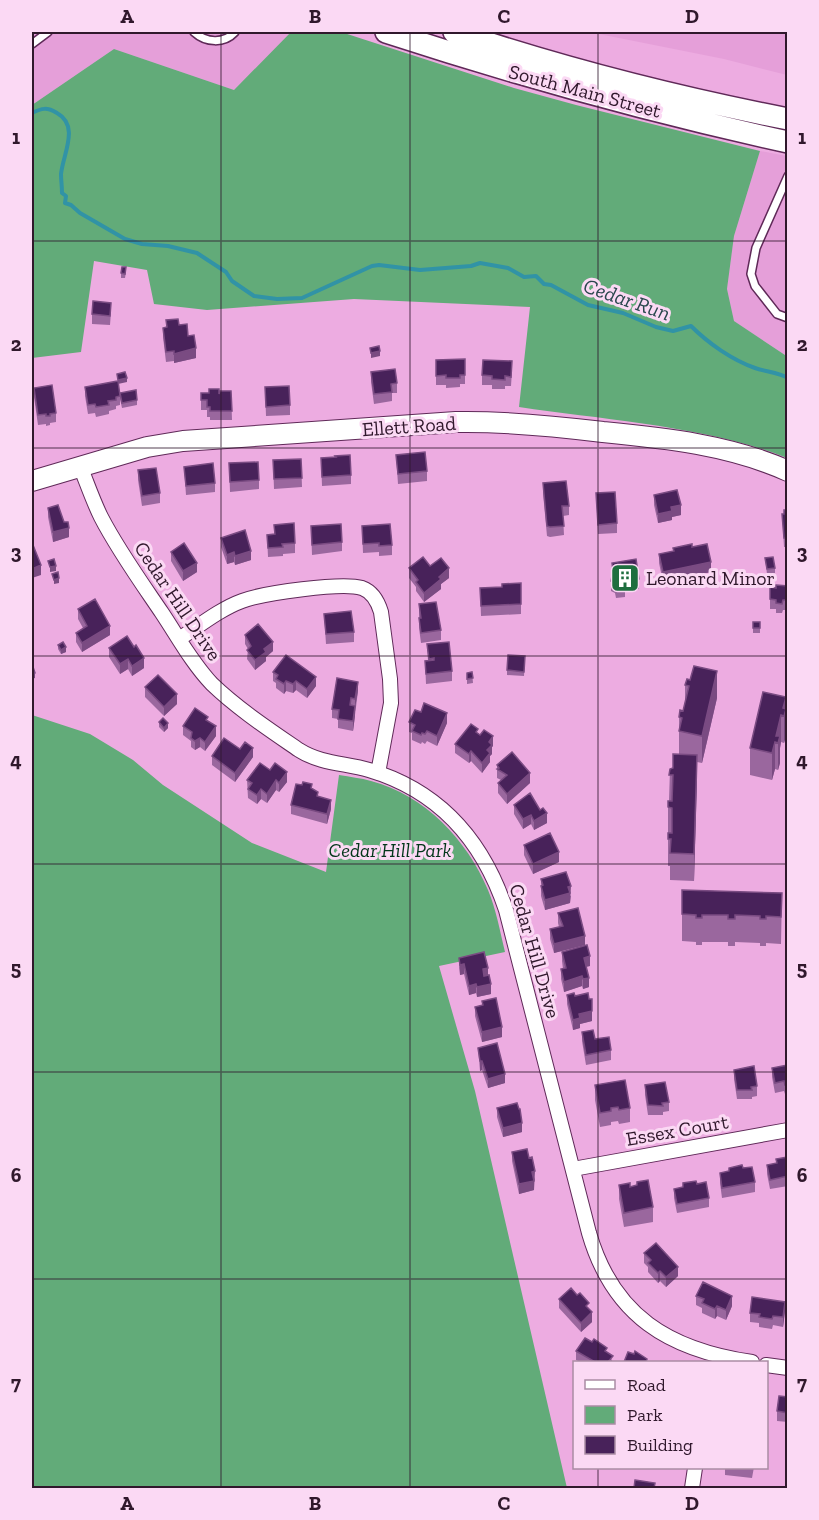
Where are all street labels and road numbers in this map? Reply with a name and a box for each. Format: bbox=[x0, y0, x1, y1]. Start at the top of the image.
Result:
street label: South Main Street bbox=[506, 59, 664, 123]
street label: Ellett Road bbox=[361, 411, 457, 441]
street label: Cedar Hill Drive bbox=[129, 537, 227, 665]
street label: Cedar Hill Drive bbox=[504, 881, 566, 1021]
street label: Essex Court bbox=[624, 1109, 731, 1151]

